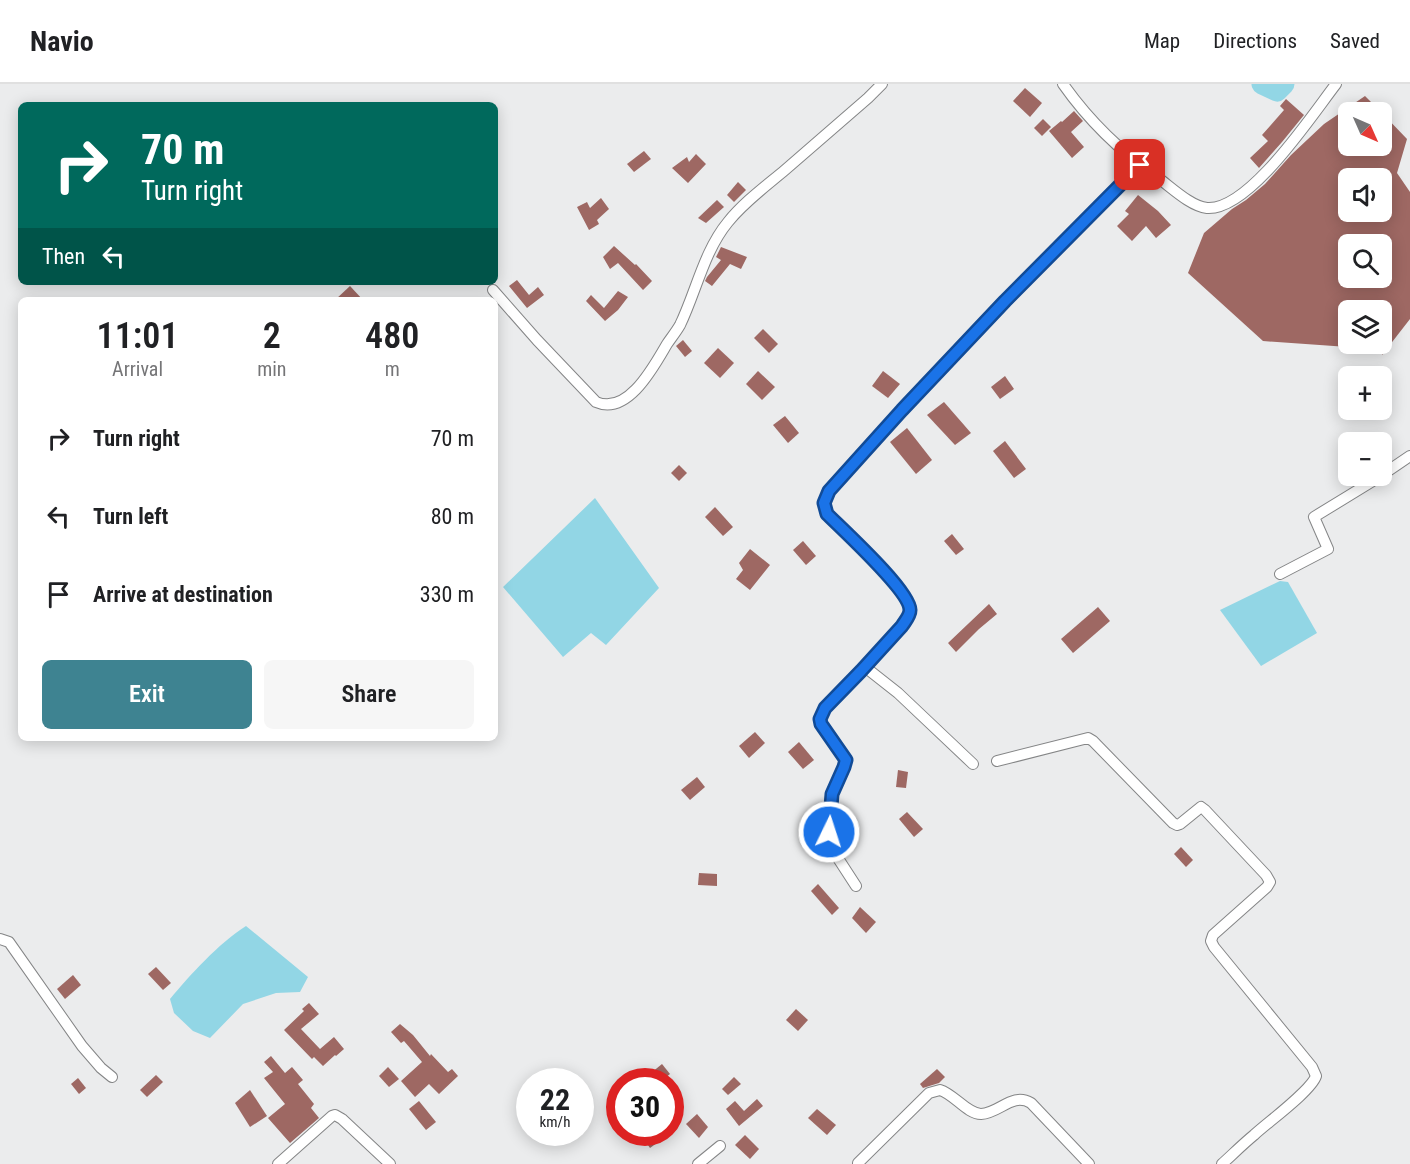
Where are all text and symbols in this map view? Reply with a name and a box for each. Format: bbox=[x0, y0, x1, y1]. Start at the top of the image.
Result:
text: Navio bbox=[30, 25, 94, 58]
text: Map bbox=[1144, 29, 1180, 53]
text: Directions bbox=[1213, 29, 1297, 53]
text: Saved bbox=[1330, 29, 1380, 53]
north arrow bbox=[1338, 102, 1392, 156]
map controls bbox=[1338, 102, 1392, 486]
text: 70 m bbox=[141, 125, 224, 174]
icon: right bbox=[42, 126, 120, 204]
pin bbox=[1114, 139, 1165, 190]
icon: arrive bbox=[1123, 148, 1156, 181]
button: sound bbox=[1338, 168, 1392, 222]
text: Turn right bbox=[141, 175, 243, 207]
button: search bbox=[1338, 234, 1392, 288]
icon: left bbox=[97, 240, 130, 273]
text: Then bbox=[42, 244, 85, 269]
button: layers bbox=[1338, 300, 1392, 354]
text: 11:01 bbox=[97, 315, 179, 357]
text: 2 bbox=[263, 315, 281, 357]
text: 480 bbox=[365, 315, 419, 357]
text: Arrival bbox=[112, 357, 163, 381]
text: min bbox=[257, 357, 286, 381]
text: m bbox=[385, 357, 400, 381]
button: + bbox=[1338, 366, 1392, 420]
icon: right bbox=[42, 422, 75, 455]
text: Turn right bbox=[93, 426, 180, 451]
text: 70 m bbox=[431, 426, 474, 451]
button: − bbox=[1338, 432, 1392, 486]
icon: left bbox=[42, 500, 75, 533]
text: Turn left bbox=[93, 504, 168, 529]
text: 80 m bbox=[431, 504, 474, 529]
icon: arrive bbox=[42, 578, 75, 611]
text: Arrive at destination bbox=[93, 582, 273, 607]
text: 330 m bbox=[420, 582, 474, 607]
button: Exit bbox=[42, 660, 252, 729]
button: Share bbox=[264, 660, 474, 729]
position arrow bbox=[797, 800, 861, 864]
speed limit sign: 30 bbox=[606, 1068, 684, 1146]
text: 22 bbox=[540, 1082, 570, 1117]
text: km/h bbox=[540, 1113, 570, 1131]

